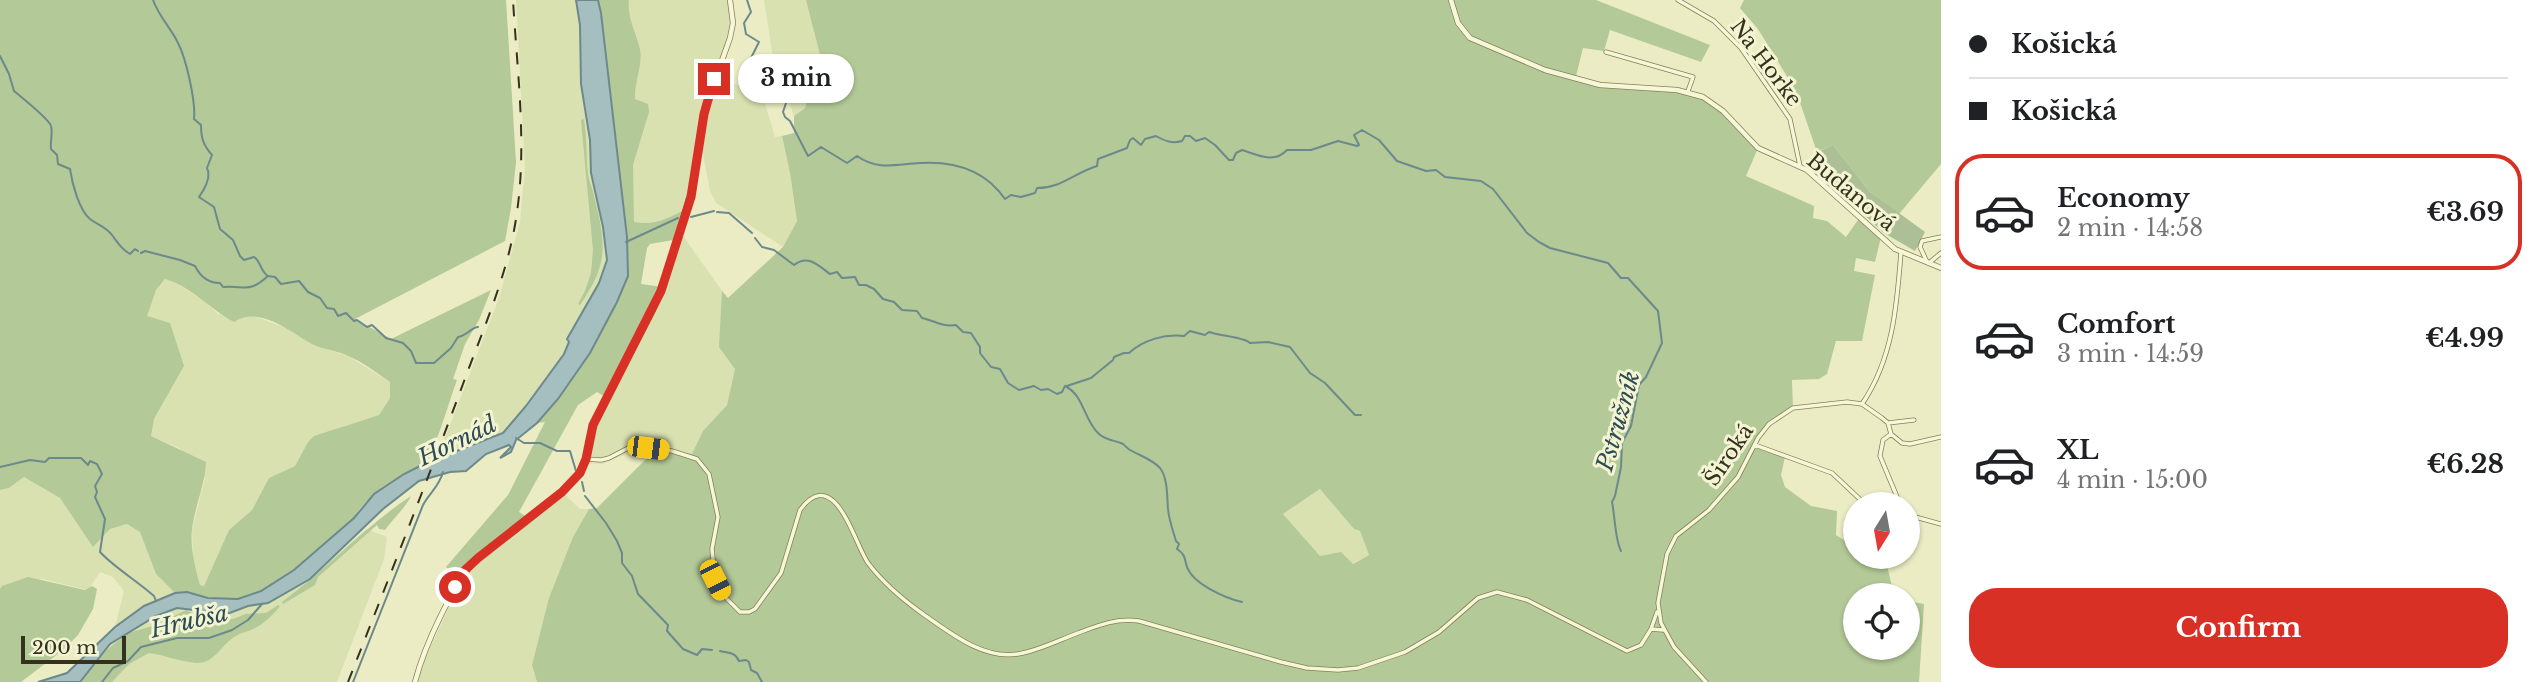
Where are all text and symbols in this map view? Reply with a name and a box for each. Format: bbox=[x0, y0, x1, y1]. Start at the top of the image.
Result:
street label: Na Horke bbox=[1725, 14, 1807, 112]
text: Košická bbox=[2011, 28, 2117, 60]
callout: 3 min bbox=[738, 55, 854, 104]
route end bbox=[698, 63, 730, 95]
text: 3 min bbox=[760, 64, 832, 92]
text: Košická bbox=[2011, 95, 2117, 127]
street label: Budanová bbox=[1801, 147, 1901, 237]
icon: car bbox=[1973, 181, 2036, 244]
text: Economy bbox=[2057, 182, 2190, 214]
text: €3.69 bbox=[2426, 196, 2504, 228]
text: 2 min · 14:58 bbox=[2057, 214, 2203, 242]
icon: car bbox=[1973, 307, 2036, 370]
text: Comfort bbox=[2057, 308, 2175, 340]
text: €4.99 bbox=[2425, 322, 2504, 354]
text: 3 min · 14:59 bbox=[2057, 340, 2204, 368]
water label: Pstružník bbox=[1590, 368, 1646, 475]
water label: Hornád bbox=[412, 410, 501, 472]
street label: Široká bbox=[1699, 419, 1759, 491]
icon: car bbox=[1973, 433, 2036, 496]
text: XL bbox=[2057, 434, 2099, 466]
car bbox=[626, 435, 671, 461]
text: €6.28 bbox=[2426, 448, 2504, 480]
text: 4 min · 15:00 bbox=[2057, 466, 2208, 494]
north arrow bbox=[1843, 492, 1920, 569]
map controls bbox=[1843, 492, 1920, 660]
car bbox=[697, 557, 734, 603]
route start bbox=[439, 571, 471, 603]
button: locate bbox=[1843, 583, 1920, 660]
button: Confirm bbox=[1969, 588, 2508, 668]
water label: Hrubša bbox=[146, 598, 231, 644]
scale bar bbox=[21, 633, 126, 665]
text: 200 m bbox=[32, 636, 97, 659]

